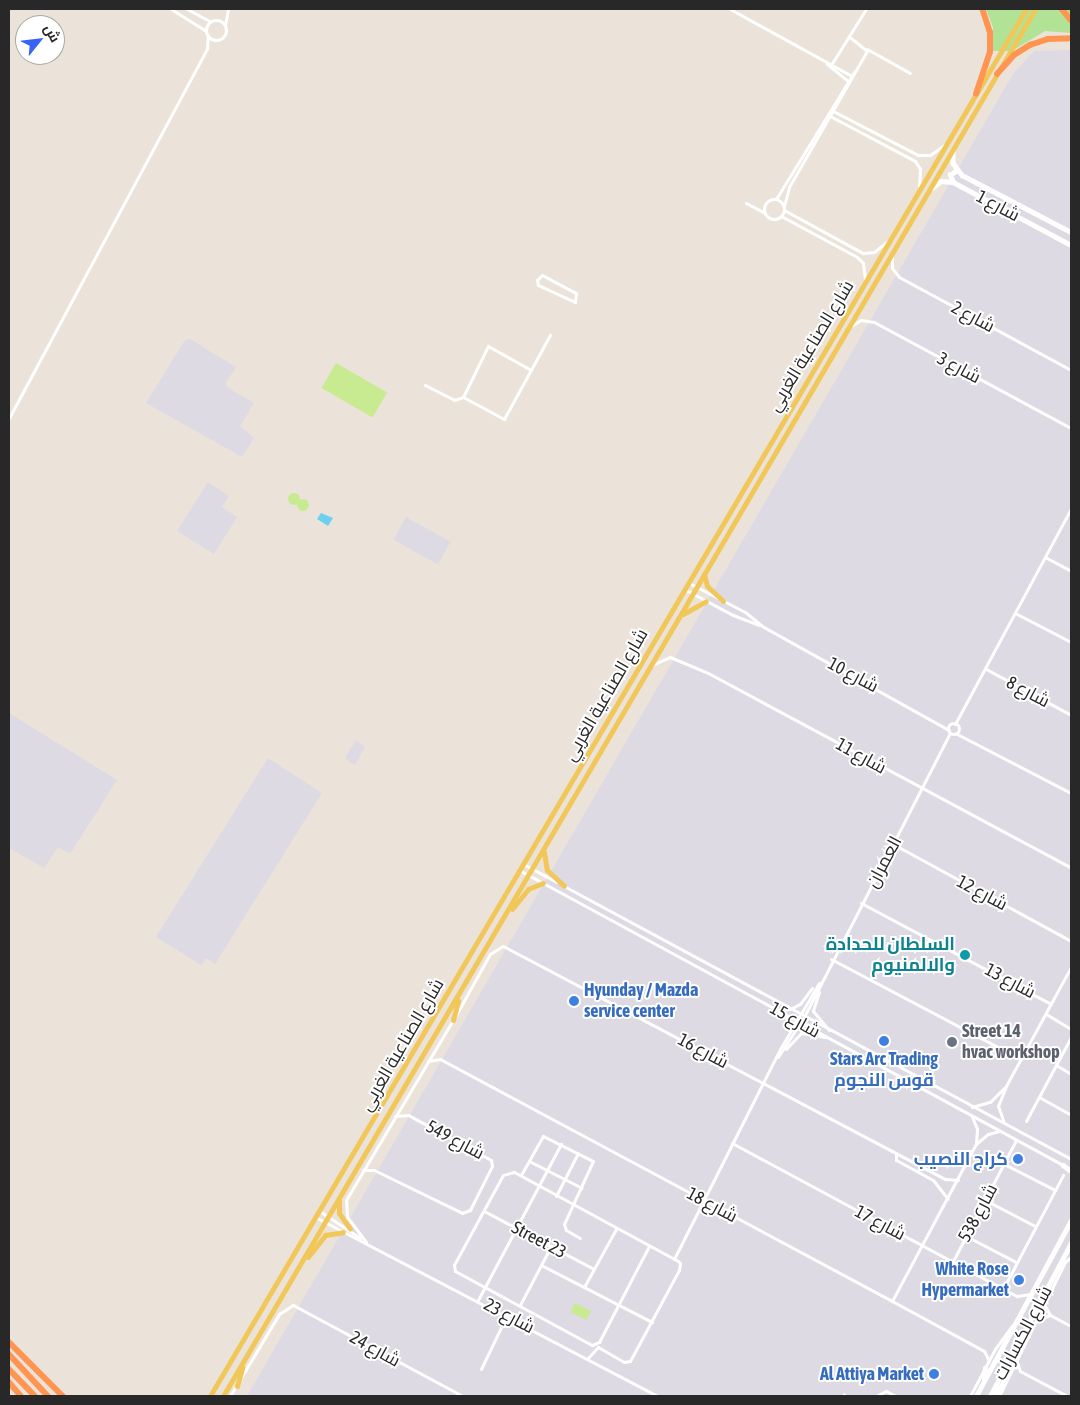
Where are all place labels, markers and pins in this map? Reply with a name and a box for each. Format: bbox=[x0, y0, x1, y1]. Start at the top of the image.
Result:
place label: السلطان للحدادة والالمنيوم bbox=[826, 934, 955, 976]
marker: السلطان للحدادة والالمنيوم bbox=[959, 949, 971, 961]
place label: Hyunday / Mazda service center bbox=[584, 980, 698, 1022]
marker: Hyunday / Mazda service center bbox=[568, 995, 580, 1007]
place label: Street 14 hvac workshop bbox=[962, 1021, 1060, 1064]
marker: Stars Arc Trading قوس النجوم bbox=[878, 1035, 890, 1047]
marker: Street 14 hvac workshop bbox=[946, 1036, 958, 1048]
place label: Stars Arc Trading قوس النجوم bbox=[830, 1049, 938, 1092]
place label: كراج النصيب bbox=[914, 1148, 1008, 1170]
marker: كراج النصيب bbox=[1012, 1153, 1024, 1165]
place label: White Rose Hypermarket bbox=[922, 1259, 1009, 1302]
marker: White Rose Hypermarket bbox=[1013, 1274, 1025, 1286]
place label: Al Attiya Market bbox=[820, 1363, 924, 1385]
marker: Al Attiya Market bbox=[928, 1368, 940, 1380]

